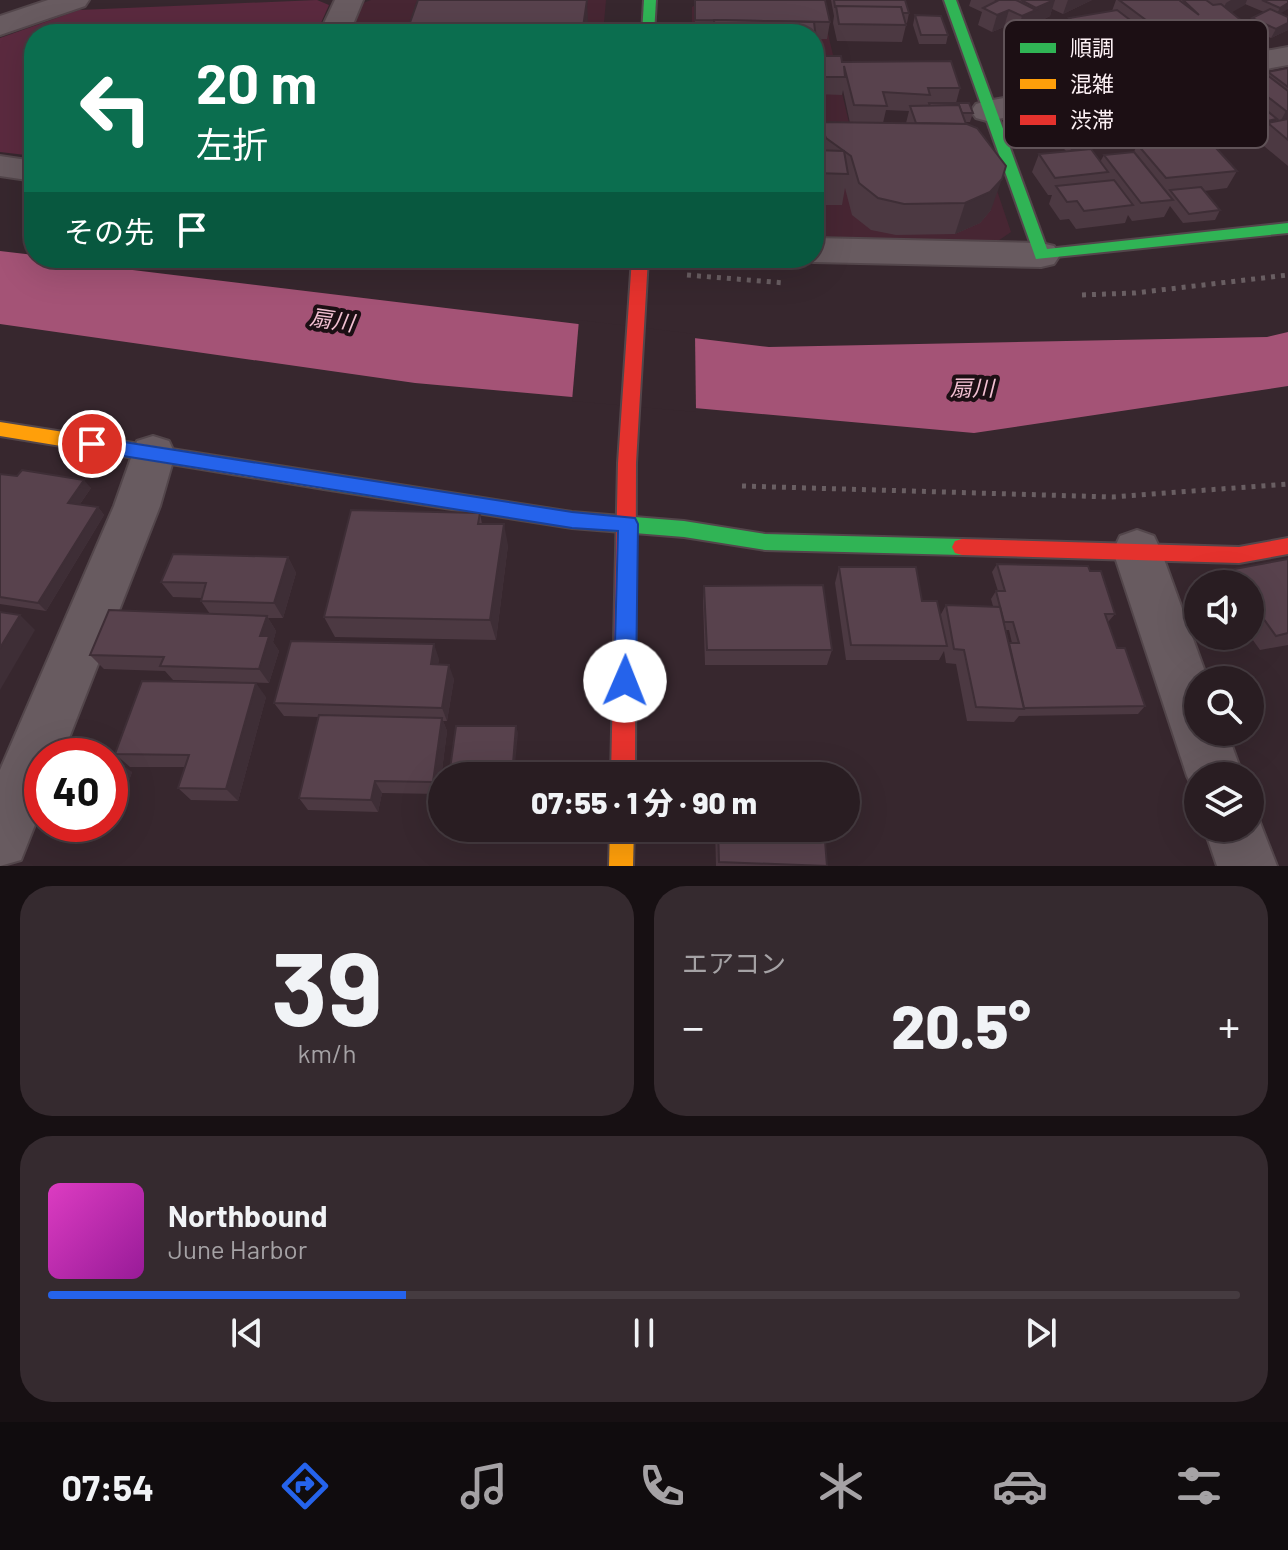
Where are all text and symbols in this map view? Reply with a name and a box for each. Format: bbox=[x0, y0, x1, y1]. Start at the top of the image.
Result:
legend bbox=[1004, 20, 1268, 148]
text: 順調 bbox=[1070, 34, 1114, 60]
text: 20 m bbox=[196, 48, 317, 115]
icon: left bbox=[64, 56, 168, 160]
text: 混雑 bbox=[1070, 70, 1114, 96]
text: 渋滞 bbox=[1070, 106, 1114, 132]
text: 左折 bbox=[196, 122, 268, 165]
icon: arrive bbox=[170, 208, 214, 252]
text: その先 bbox=[64, 213, 154, 249]
water label: 扇川 bbox=[309, 303, 358, 335]
water label: 扇川 bbox=[950, 374, 996, 400]
pin bbox=[58, 410, 126, 478]
icon: arrive bbox=[70, 422, 114, 466]
map controls bbox=[1184, 570, 1264, 842]
button: sound bbox=[1184, 570, 1264, 650]
position arrow bbox=[583, 639, 667, 723]
button: search bbox=[1184, 666, 1264, 746]
speed limit sign: 40 bbox=[24, 738, 128, 842]
button: layers bbox=[1184, 762, 1264, 842]
text: 07:55 · 1 分 · 90 m bbox=[531, 784, 757, 820]
text: 39 bbox=[271, 922, 383, 1047]
text: エアコン bbox=[682, 947, 786, 978]
text: 20.5° bbox=[891, 989, 1031, 1061]
text: − bbox=[682, 999, 704, 1052]
text: + bbox=[1218, 999, 1240, 1052]
text: km/h bbox=[298, 1037, 356, 1068]
text: Northbound bbox=[168, 1197, 327, 1233]
text: June Harbor bbox=[168, 1233, 307, 1264]
icon: previous bbox=[225, 1311, 269, 1355]
icon: pause bbox=[622, 1311, 666, 1355]
icon: next bbox=[1019, 1311, 1063, 1355]
icon: directions bbox=[277, 1458, 333, 1514]
icon: music bbox=[456, 1458, 512, 1514]
icon: phone bbox=[634, 1458, 690, 1514]
icon: climate bbox=[813, 1458, 869, 1514]
icon: car bbox=[992, 1458, 1048, 1514]
icon: filters bbox=[1171, 1458, 1227, 1514]
text: 07:54 bbox=[61, 1465, 154, 1508]

